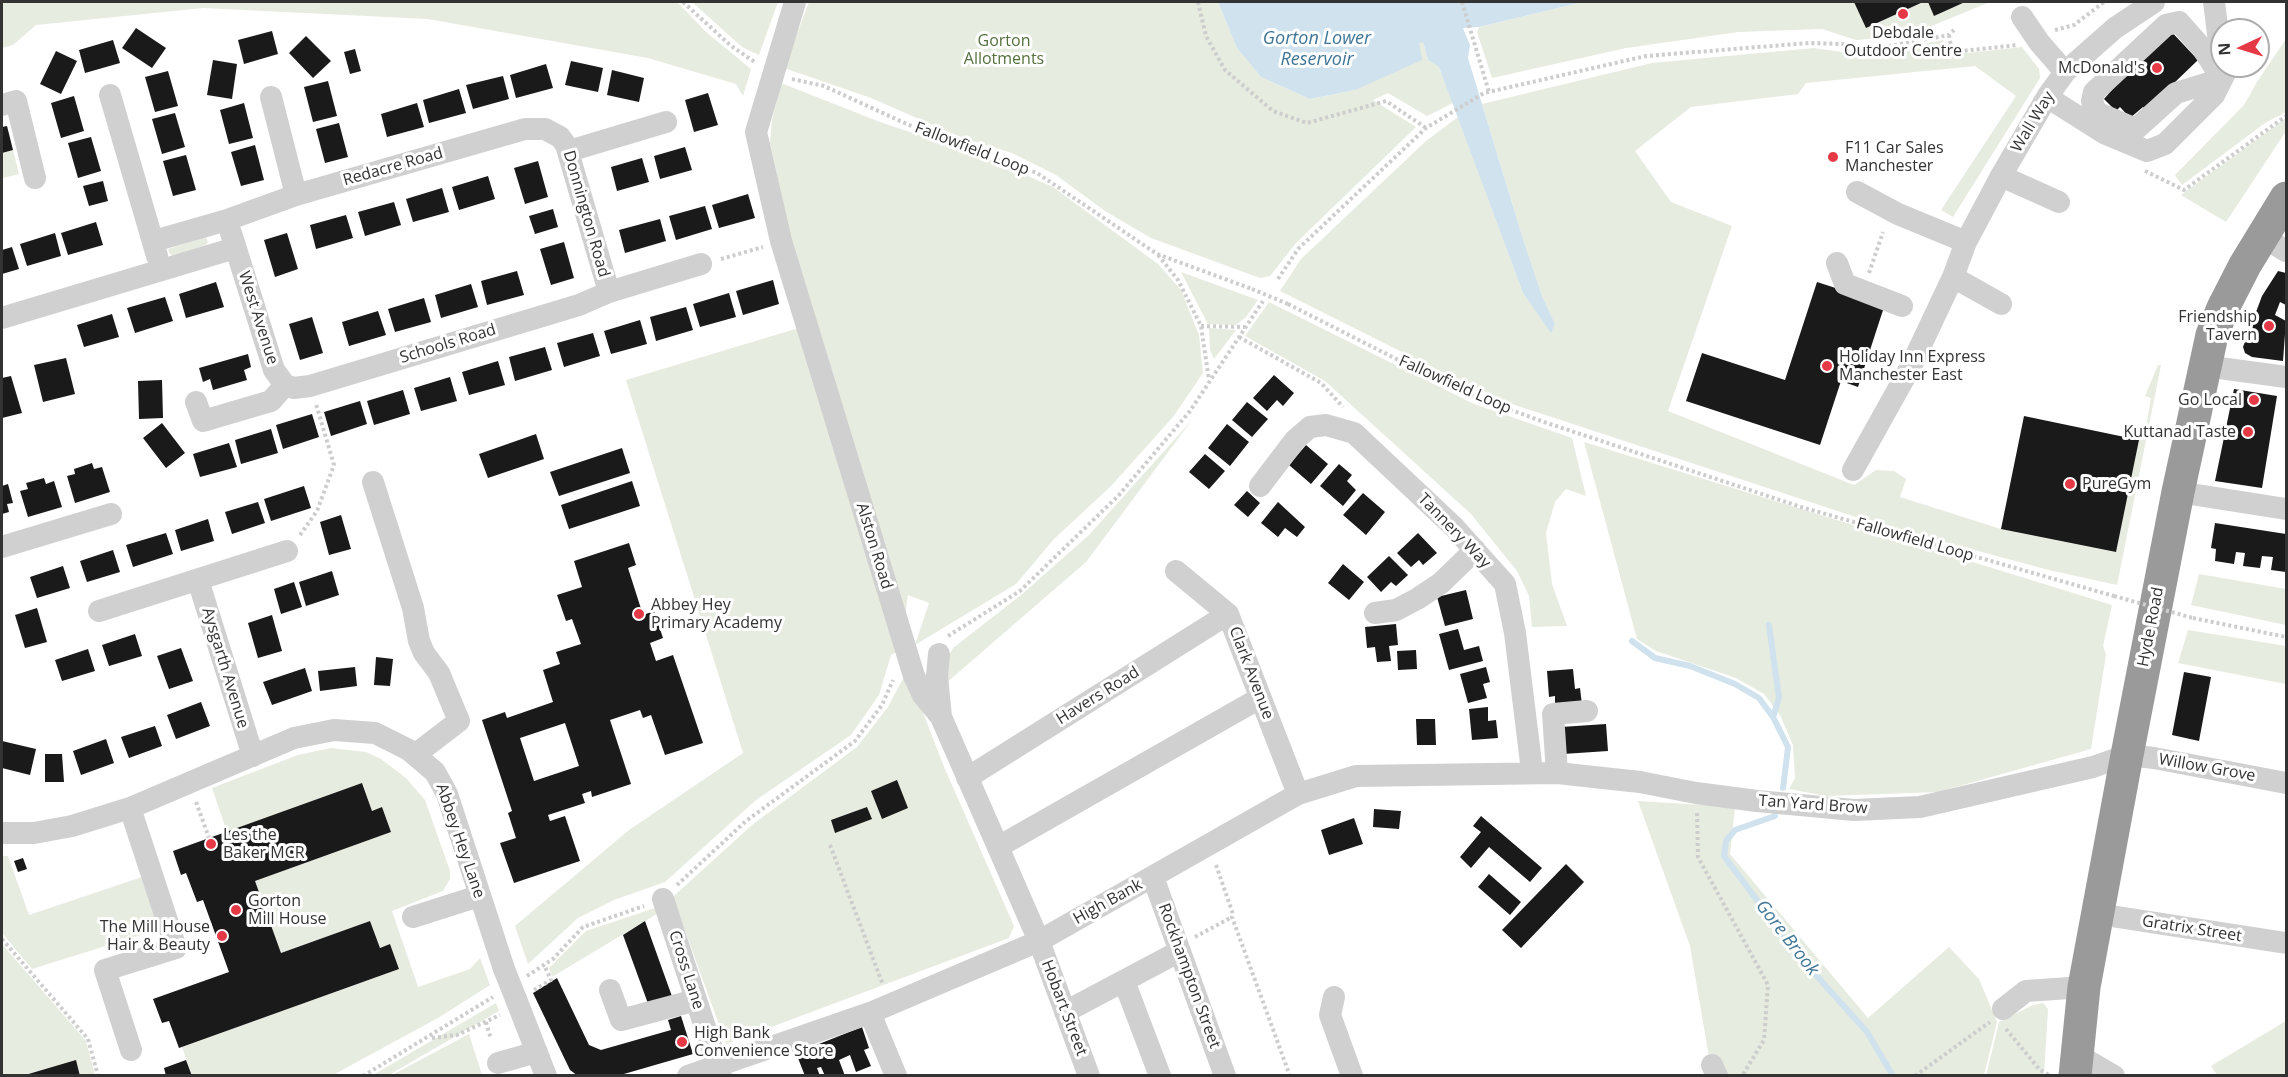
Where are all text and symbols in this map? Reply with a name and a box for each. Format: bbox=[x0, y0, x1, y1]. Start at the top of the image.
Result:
marker: Debdale Outdoor Centre bbox=[1896, 7, 1910, 21]
north arrow bbox=[2210, 18, 2270, 78]
place label: Debdale Outdoor Centre bbox=[1844, 23, 1962, 61]
water label: Gorton Lower Reservoir bbox=[1263, 28, 1371, 70]
park label: Gorton Allotments bbox=[964, 31, 1044, 69]
text: N bbox=[2213, 42, 2235, 56]
place label: McDonald's bbox=[2058, 58, 2145, 78]
marker: McDonald's bbox=[2150, 61, 2164, 75]
street label: Wall Way bbox=[2007, 88, 2059, 156]
street label: Fallowfield Loop bbox=[912, 118, 1032, 180]
place label: F11 Car Sales Manchester bbox=[1845, 138, 1944, 176]
street label: Redacre Road bbox=[341, 144, 445, 190]
street label: Donnington Road bbox=[559, 148, 613, 280]
marker: F11 Car Sales Manchester bbox=[1826, 150, 1840, 164]
street label: West Avenue bbox=[234, 269, 282, 367]
place label: Friendship Tavern bbox=[2178, 307, 2257, 345]
marker: Friendship Tavern bbox=[2262, 319, 2276, 333]
street label: Schools Road bbox=[398, 320, 498, 368]
place label: Holiday Inn Express Manchester East bbox=[1839, 347, 1985, 385]
street label: Fallowfield Loop bbox=[1396, 352, 1514, 418]
marker: Holiday Inn Express Manchester East bbox=[1820, 359, 1834, 373]
place label: Go Local bbox=[2178, 390, 2242, 410]
marker: Go Local bbox=[2247, 393, 2261, 407]
place label: Kuttanad Taste bbox=[2123, 422, 2236, 442]
marker: Kuttanad Taste bbox=[2241, 425, 2255, 439]
place label: PureGym bbox=[2082, 474, 2151, 494]
marker: PureGym bbox=[2063, 477, 2077, 491]
street label: Tannery Way bbox=[1414, 490, 1494, 572]
street label: Alston Road bbox=[852, 501, 896, 591]
street label: Fallowfield Loop bbox=[1854, 514, 1976, 566]
street label: Hyde Road bbox=[2134, 585, 2168, 669]
place label: Abbey Hey Primary Academy bbox=[651, 595, 782, 633]
street label: Aysgarth Avenue bbox=[198, 605, 252, 731]
marker: Abbey Hey Primary Academy bbox=[632, 607, 646, 621]
street label: Clark Avenue bbox=[1225, 624, 1277, 722]
street label: Havers Road bbox=[1053, 663, 1143, 729]
street label: Willow Grove bbox=[2157, 750, 2257, 786]
street label: Abbey Hey Lane bbox=[431, 781, 489, 901]
street label: Tan Yard Brow bbox=[1758, 792, 1868, 818]
place label: Les the Baker MCR bbox=[223, 825, 305, 863]
marker: Les the Baker MCR bbox=[204, 837, 218, 851]
street label: High Bank bbox=[1070, 875, 1146, 929]
place label: Gorton Mill House bbox=[248, 891, 327, 929]
water label: Gore Brook bbox=[1751, 896, 1823, 980]
street label: Rockhampton Street bbox=[1154, 901, 1224, 1051]
marker: Gorton Mill House bbox=[229, 903, 243, 917]
street label: Gratrix Street bbox=[2141, 912, 2243, 946]
place label: The Mill House Hair & Beauty bbox=[100, 917, 210, 955]
street label: Cross Lane bbox=[664, 928, 708, 1012]
marker: The Mill House Hair & Beauty bbox=[215, 929, 229, 943]
street label: Hobart Street bbox=[1037, 957, 1091, 1059]
place label: High Bank Convenience Store bbox=[694, 1023, 834, 1061]
marker: High Bank Convenience Store bbox=[675, 1035, 689, 1049]

